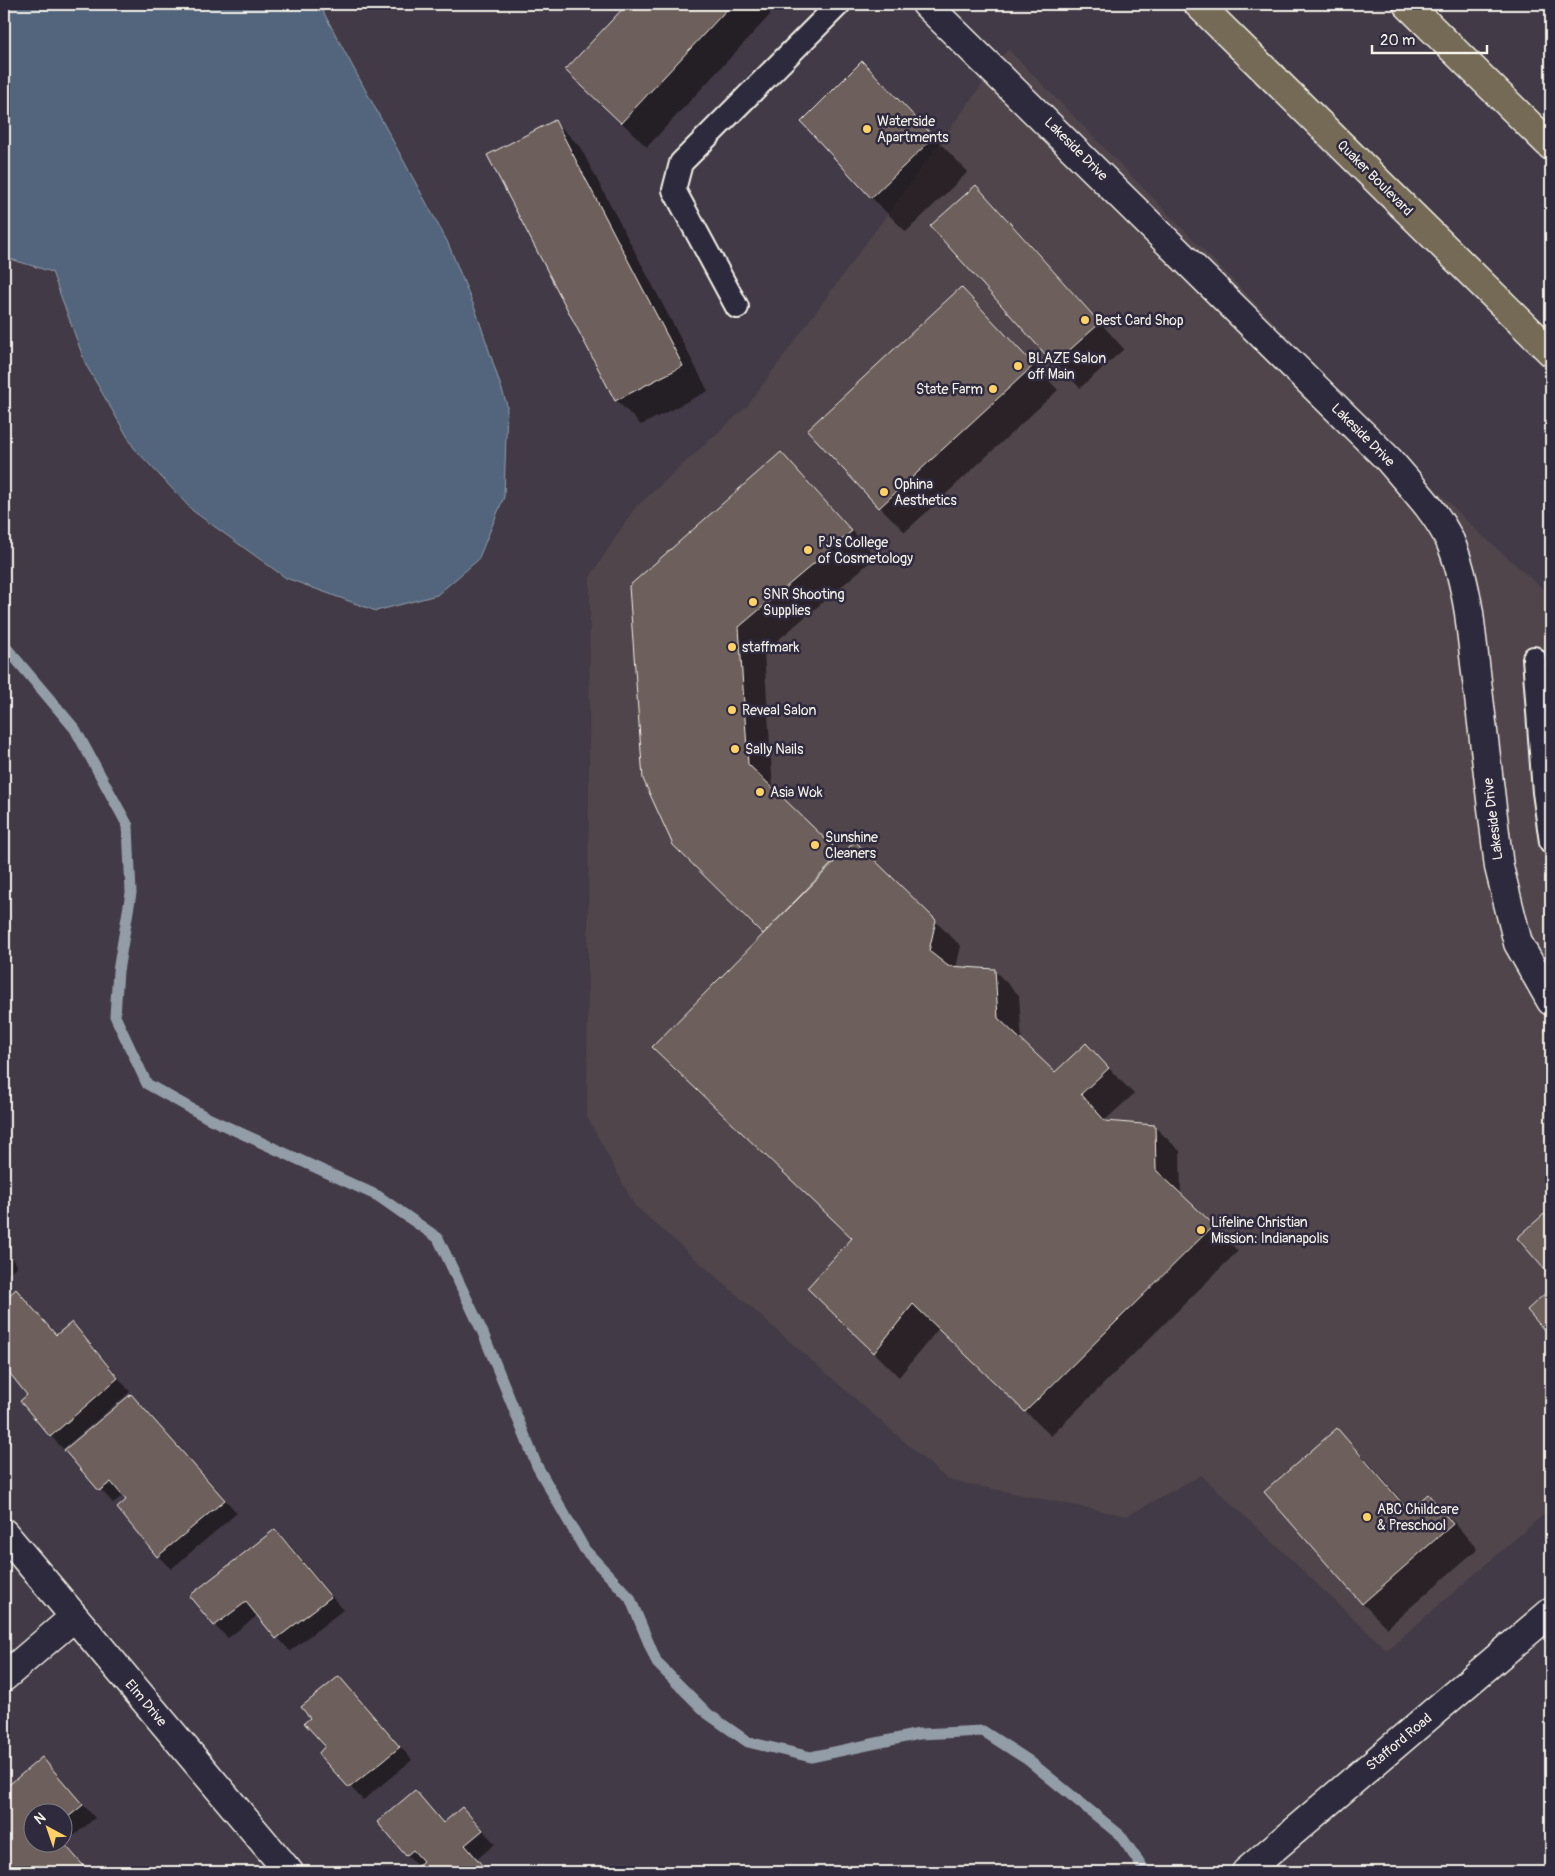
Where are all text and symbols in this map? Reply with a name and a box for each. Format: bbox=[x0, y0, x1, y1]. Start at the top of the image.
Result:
scale bar bbox=[1372, 22, 1488, 54]
text: 20 m bbox=[1380, 31, 1415, 50]
place label: Waterside Apartments bbox=[877, 113, 949, 146]
street label: Lakeside Drive bbox=[1041, 114, 1111, 184]
marker: Waterside Apartments bbox=[861, 123, 873, 135]
street label: Quaker Boulevard bbox=[1334, 137, 1416, 219]
place label: Best Card Shop bbox=[1095, 312, 1184, 329]
marker: Best Card Shop bbox=[1079, 314, 1091, 326]
place label: BLAZE Salon off Main bbox=[1028, 350, 1106, 383]
marker: BLAZE Salon off Main bbox=[1012, 360, 1024, 372]
place label: State Farm bbox=[916, 381, 983, 398]
marker: State Farm bbox=[987, 383, 999, 395]
street label: Lakeside Drive bbox=[1328, 400, 1398, 470]
place label: Ophina Aesthetics bbox=[894, 476, 958, 509]
marker: Ophina Aesthetics bbox=[878, 486, 890, 498]
place label: PJ's College of Cosmetology bbox=[818, 534, 913, 567]
marker: PJ's College of Cosmetology bbox=[802, 544, 814, 556]
place label: SNR Shooting Supplies bbox=[763, 586, 845, 619]
marker: SNR Shooting Supplies bbox=[747, 596, 759, 608]
place label: staffmark bbox=[742, 639, 800, 656]
marker: staffmark bbox=[726, 641, 738, 653]
place label: Reveal Salon bbox=[742, 702, 816, 719]
marker: Reveal Salon bbox=[726, 704, 738, 716]
place label: Sally Nails bbox=[745, 741, 804, 758]
marker: Sally Nails bbox=[729, 743, 741, 755]
street label: Lakeside Drive bbox=[1480, 777, 1506, 861]
place label: Asia Wok bbox=[770, 784, 823, 801]
marker: Asia Wok bbox=[754, 786, 766, 798]
place label: Sunshine Cleaners bbox=[825, 829, 878, 862]
marker: Sunshine Cleaners bbox=[809, 839, 821, 851]
place label: Lifeline Christian Mission: Indianapolis bbox=[1211, 1214, 1329, 1247]
marker: Lifeline Christian Mission: Indianapolis bbox=[1195, 1224, 1207, 1236]
place label: ABC Childcare & Preschool bbox=[1377, 1501, 1459, 1534]
marker: ABC Childcare & Preschool bbox=[1361, 1511, 1373, 1523]
street label: Elm Drive bbox=[121, 1676, 171, 1730]
street label: Stafford Road bbox=[1363, 1709, 1435, 1774]
north arrow bbox=[22, 1804, 72, 1854]
text: N bbox=[31, 1809, 49, 1828]

